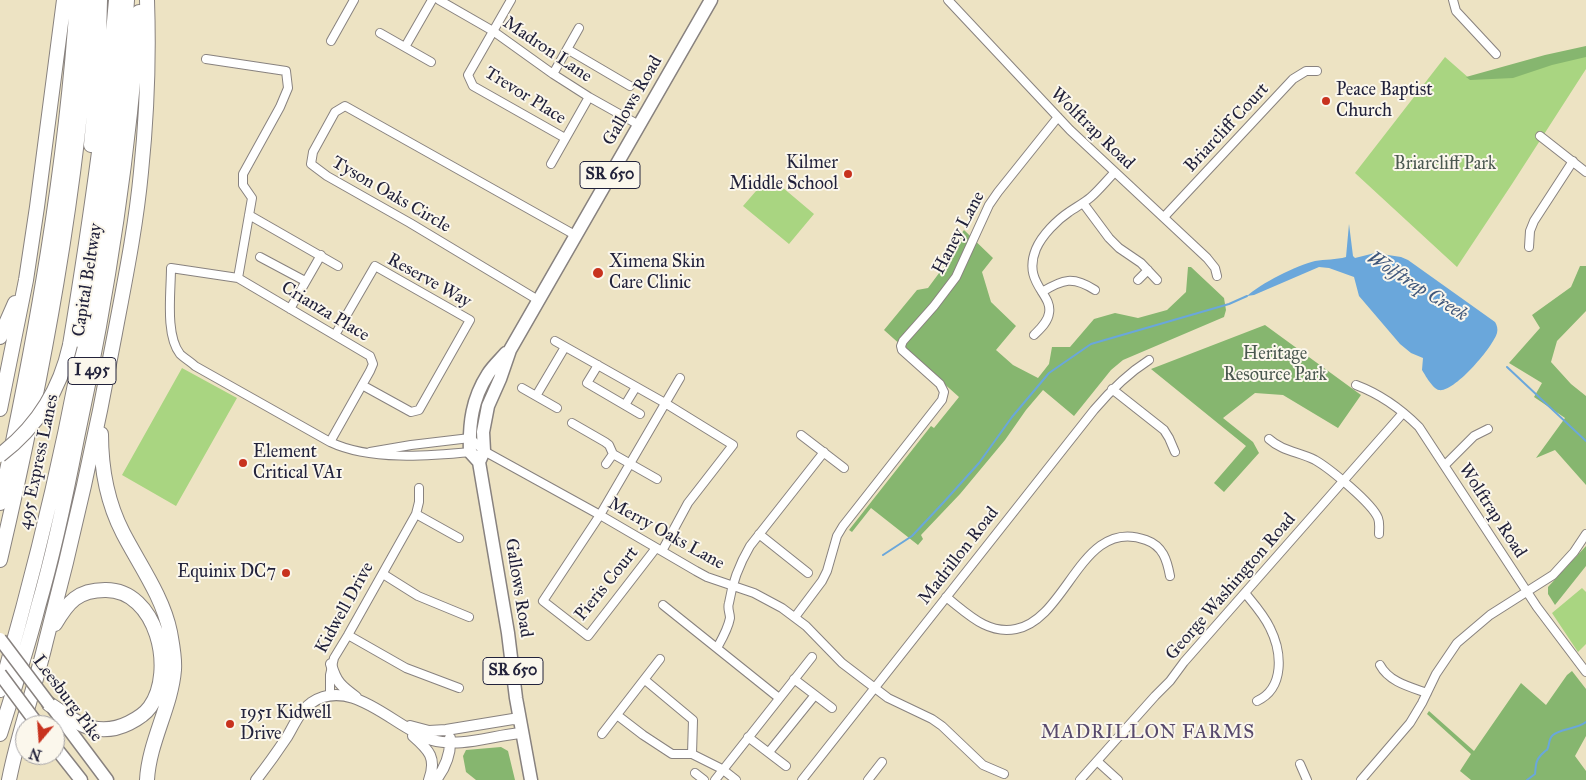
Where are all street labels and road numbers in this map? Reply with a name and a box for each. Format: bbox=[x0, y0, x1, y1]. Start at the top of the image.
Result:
street label: Madron Lane bbox=[498, 12, 596, 88]
street label: Gallows Road bbox=[599, 52, 667, 150]
street label: Trevor Place bbox=[480, 62, 570, 130]
street label: Briarcliff Court bbox=[1180, 79, 1274, 177]
street label: Wolftrap Road bbox=[1046, 84, 1138, 174]
street label: Tyson Oaks Circle bbox=[328, 152, 454, 238]
road number: SR 650 bbox=[580, 162, 640, 188]
street label: Haney Lane bbox=[928, 188, 990, 278]
street label: Capital Beltway bbox=[68, 222, 108, 338]
street label: Reserve Way bbox=[383, 249, 475, 313]
street label: Crianza Place bbox=[277, 277, 373, 347]
road number: I 495 bbox=[68, 358, 116, 384]
street label: 495 Express Lanes bbox=[14, 392, 64, 532]
street label: Wolftrap Road bbox=[1453, 460, 1531, 562]
street label: Merry Oaks Lane bbox=[604, 493, 728, 575]
street label: Madrillon Road bbox=[914, 503, 1004, 609]
street label: George Washington Road bbox=[1161, 509, 1301, 665]
street label: Gallows Road bbox=[500, 537, 536, 639]
street label: Pieris Court bbox=[571, 543, 643, 625]
street label: Kidwell Drive bbox=[311, 559, 379, 657]
street label: Leesburg Pike bbox=[27, 651, 107, 747]
road number: SR 650 bbox=[483, 658, 543, 684]

